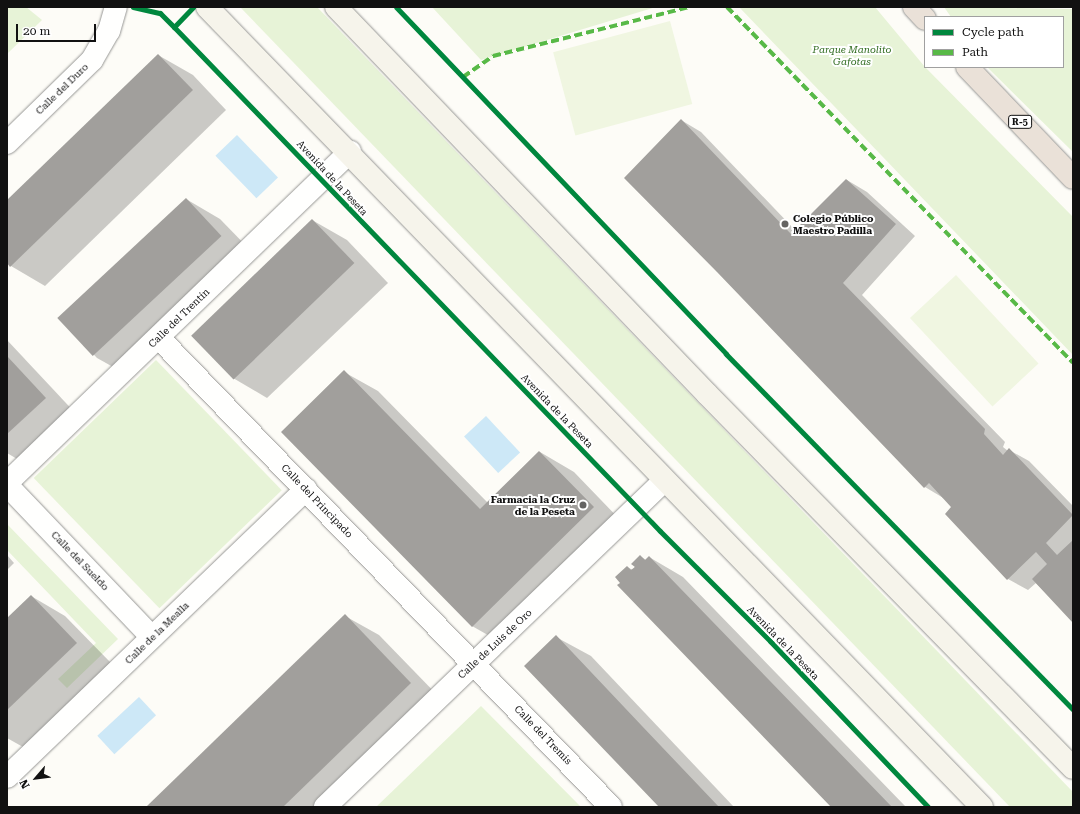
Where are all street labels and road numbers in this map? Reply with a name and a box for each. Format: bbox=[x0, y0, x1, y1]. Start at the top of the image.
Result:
street label: Calle del Duro bbox=[33, 61, 91, 117]
road number: R-5 bbox=[1008, 115, 1032, 129]
street label: Avenida de la Peseta bbox=[294, 138, 370, 218]
street label: Calle del Trentín bbox=[146, 286, 212, 350]
street label: Avenida de la Peseta bbox=[519, 372, 595, 450]
street label: Calle del Principado bbox=[279, 462, 355, 540]
street label: Calle del Sueldo bbox=[49, 529, 111, 593]
street label: Calle de la Mealla bbox=[123, 599, 191, 667]
street label: Avenida de la Peseta bbox=[745, 604, 821, 682]
street label: Calle de Luis de Oro bbox=[456, 607, 534, 681]
street label: Calle del Tremis bbox=[512, 703, 574, 767]

